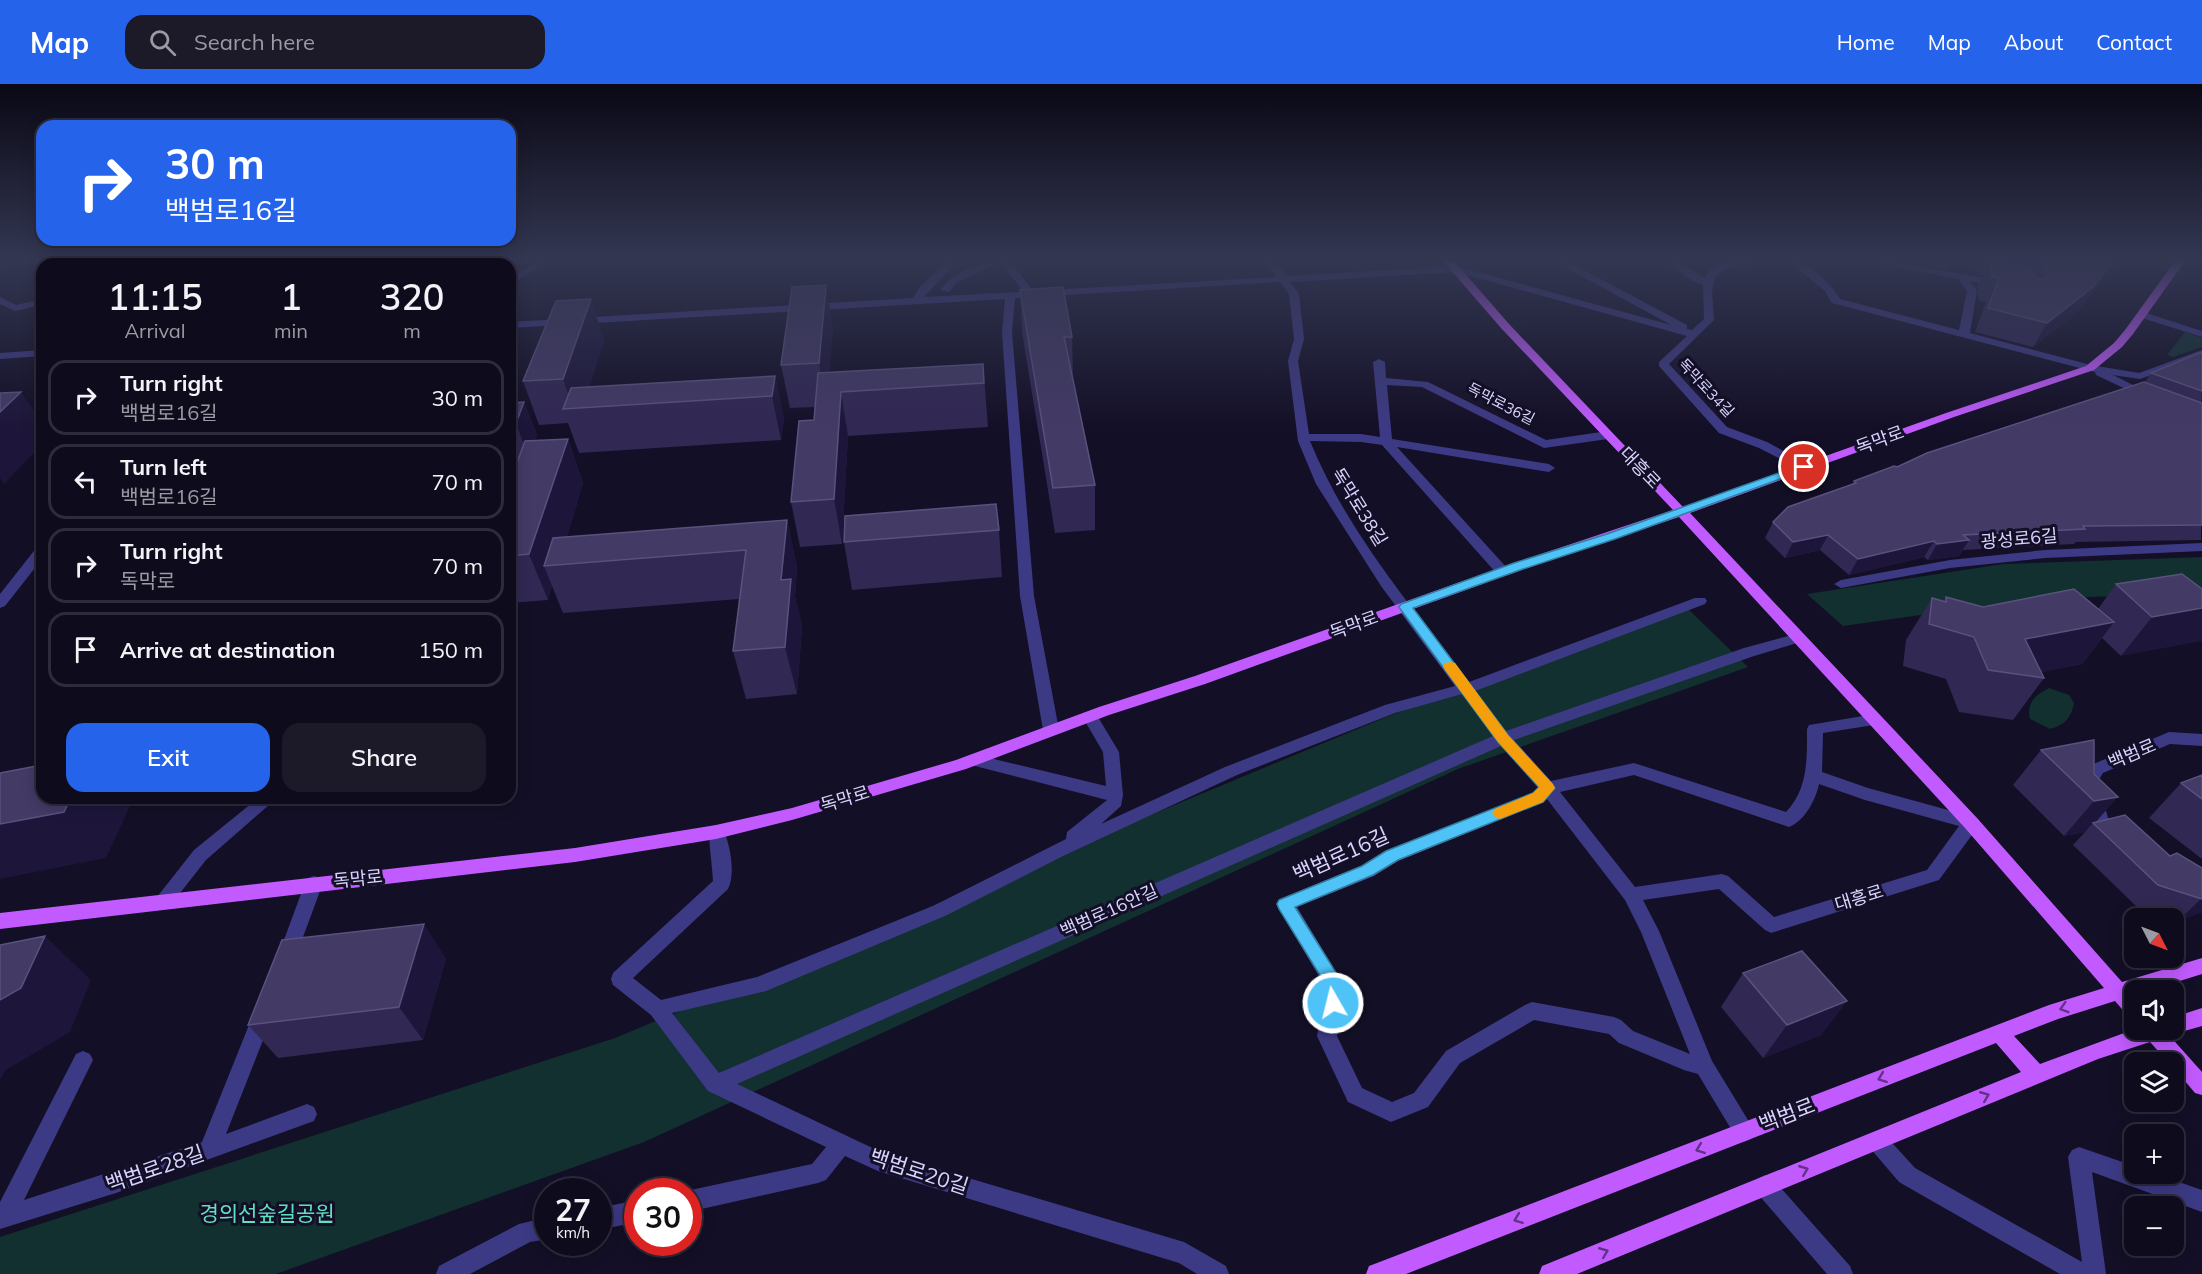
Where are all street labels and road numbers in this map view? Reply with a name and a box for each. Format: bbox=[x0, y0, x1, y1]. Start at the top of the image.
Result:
street label: 독막로34길 bbox=[1674, 354, 1738, 421]
street label: 독막로36길 bbox=[1464, 378, 1538, 429]
street label: 독막로 bbox=[1853, 420, 1907, 459]
street label: 대흥로 bbox=[1615, 442, 1666, 494]
street label: 독막로38길 bbox=[1326, 463, 1392, 550]
street label: 광성로6길 bbox=[1980, 524, 2058, 553]
street label: 독막로 bbox=[1327, 605, 1381, 644]
street label: 백범로 bbox=[2104, 733, 2159, 774]
street label: 독막로 bbox=[818, 780, 872, 817]
street label: 백범로16길 bbox=[1288, 821, 1393, 887]
street label: 독막로 bbox=[332, 864, 384, 893]
street label: 백범로16안길 bbox=[1056, 879, 1161, 942]
street label: 대흥로 bbox=[1832, 879, 1886, 916]
street label: 백범로 bbox=[1755, 1092, 1818, 1137]
street label: 백범로28길 bbox=[102, 1139, 207, 1197]
street label: 백범로20길 bbox=[867, 1143, 972, 1199]

